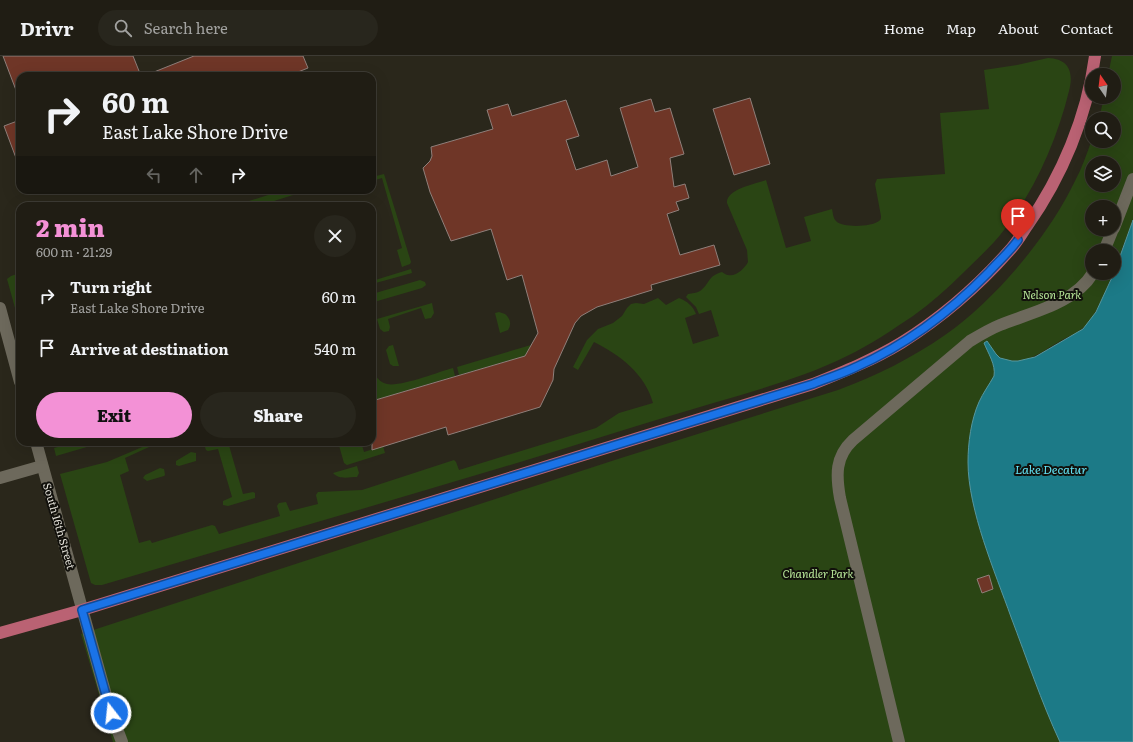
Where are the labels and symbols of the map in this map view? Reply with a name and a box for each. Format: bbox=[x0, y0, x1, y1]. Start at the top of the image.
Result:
north arrow bbox=[1085, 68, 1121, 104]
pin bbox=[1001, 199, 1035, 240]
park label: Nelson Park bbox=[1023, 286, 1081, 302]
water label: Lake Decatur bbox=[1015, 460, 1087, 478]
street label: South 16th Street bbox=[40, 481, 80, 571]
park label: Chandler Park bbox=[782, 565, 854, 581]
position arrow bbox=[90, 692, 132, 734]

